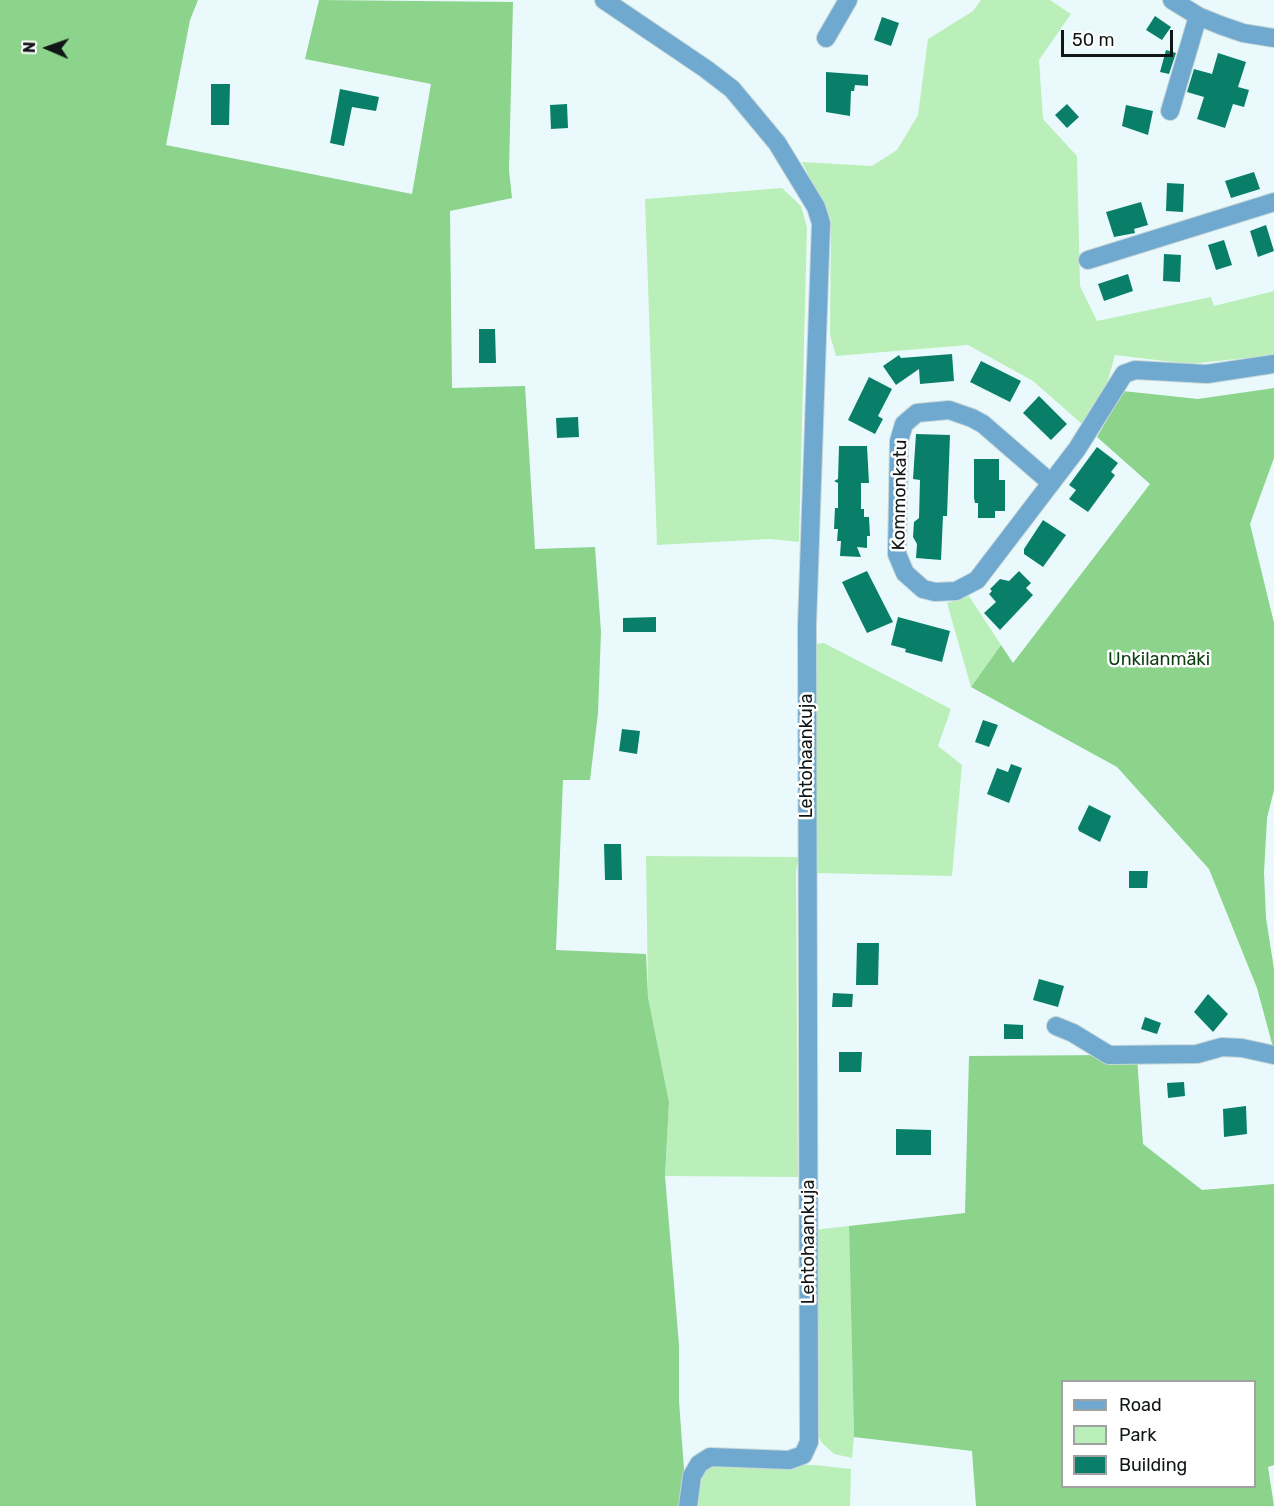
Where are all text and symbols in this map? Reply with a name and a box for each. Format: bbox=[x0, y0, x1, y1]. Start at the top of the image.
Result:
north arrow bbox=[18, 18, 78, 78]
scale bar bbox=[1064, 18, 1176, 56]
text: 50 m bbox=[1072, 29, 1115, 51]
text: N bbox=[20, 41, 39, 53]
street label: Kommonkatu bbox=[888, 439, 912, 551]
park label: Unkilanmäki bbox=[1108, 649, 1210, 671]
street label: Lehtohaankuja bbox=[796, 694, 818, 818]
street label: Lehtohaankuja bbox=[798, 1180, 820, 1304]
legend bbox=[1061, 1380, 1256, 1488]
text: Road bbox=[1119, 1394, 1162, 1416]
text: Park bbox=[1119, 1424, 1156, 1446]
text: Building bbox=[1119, 1454, 1187, 1476]

